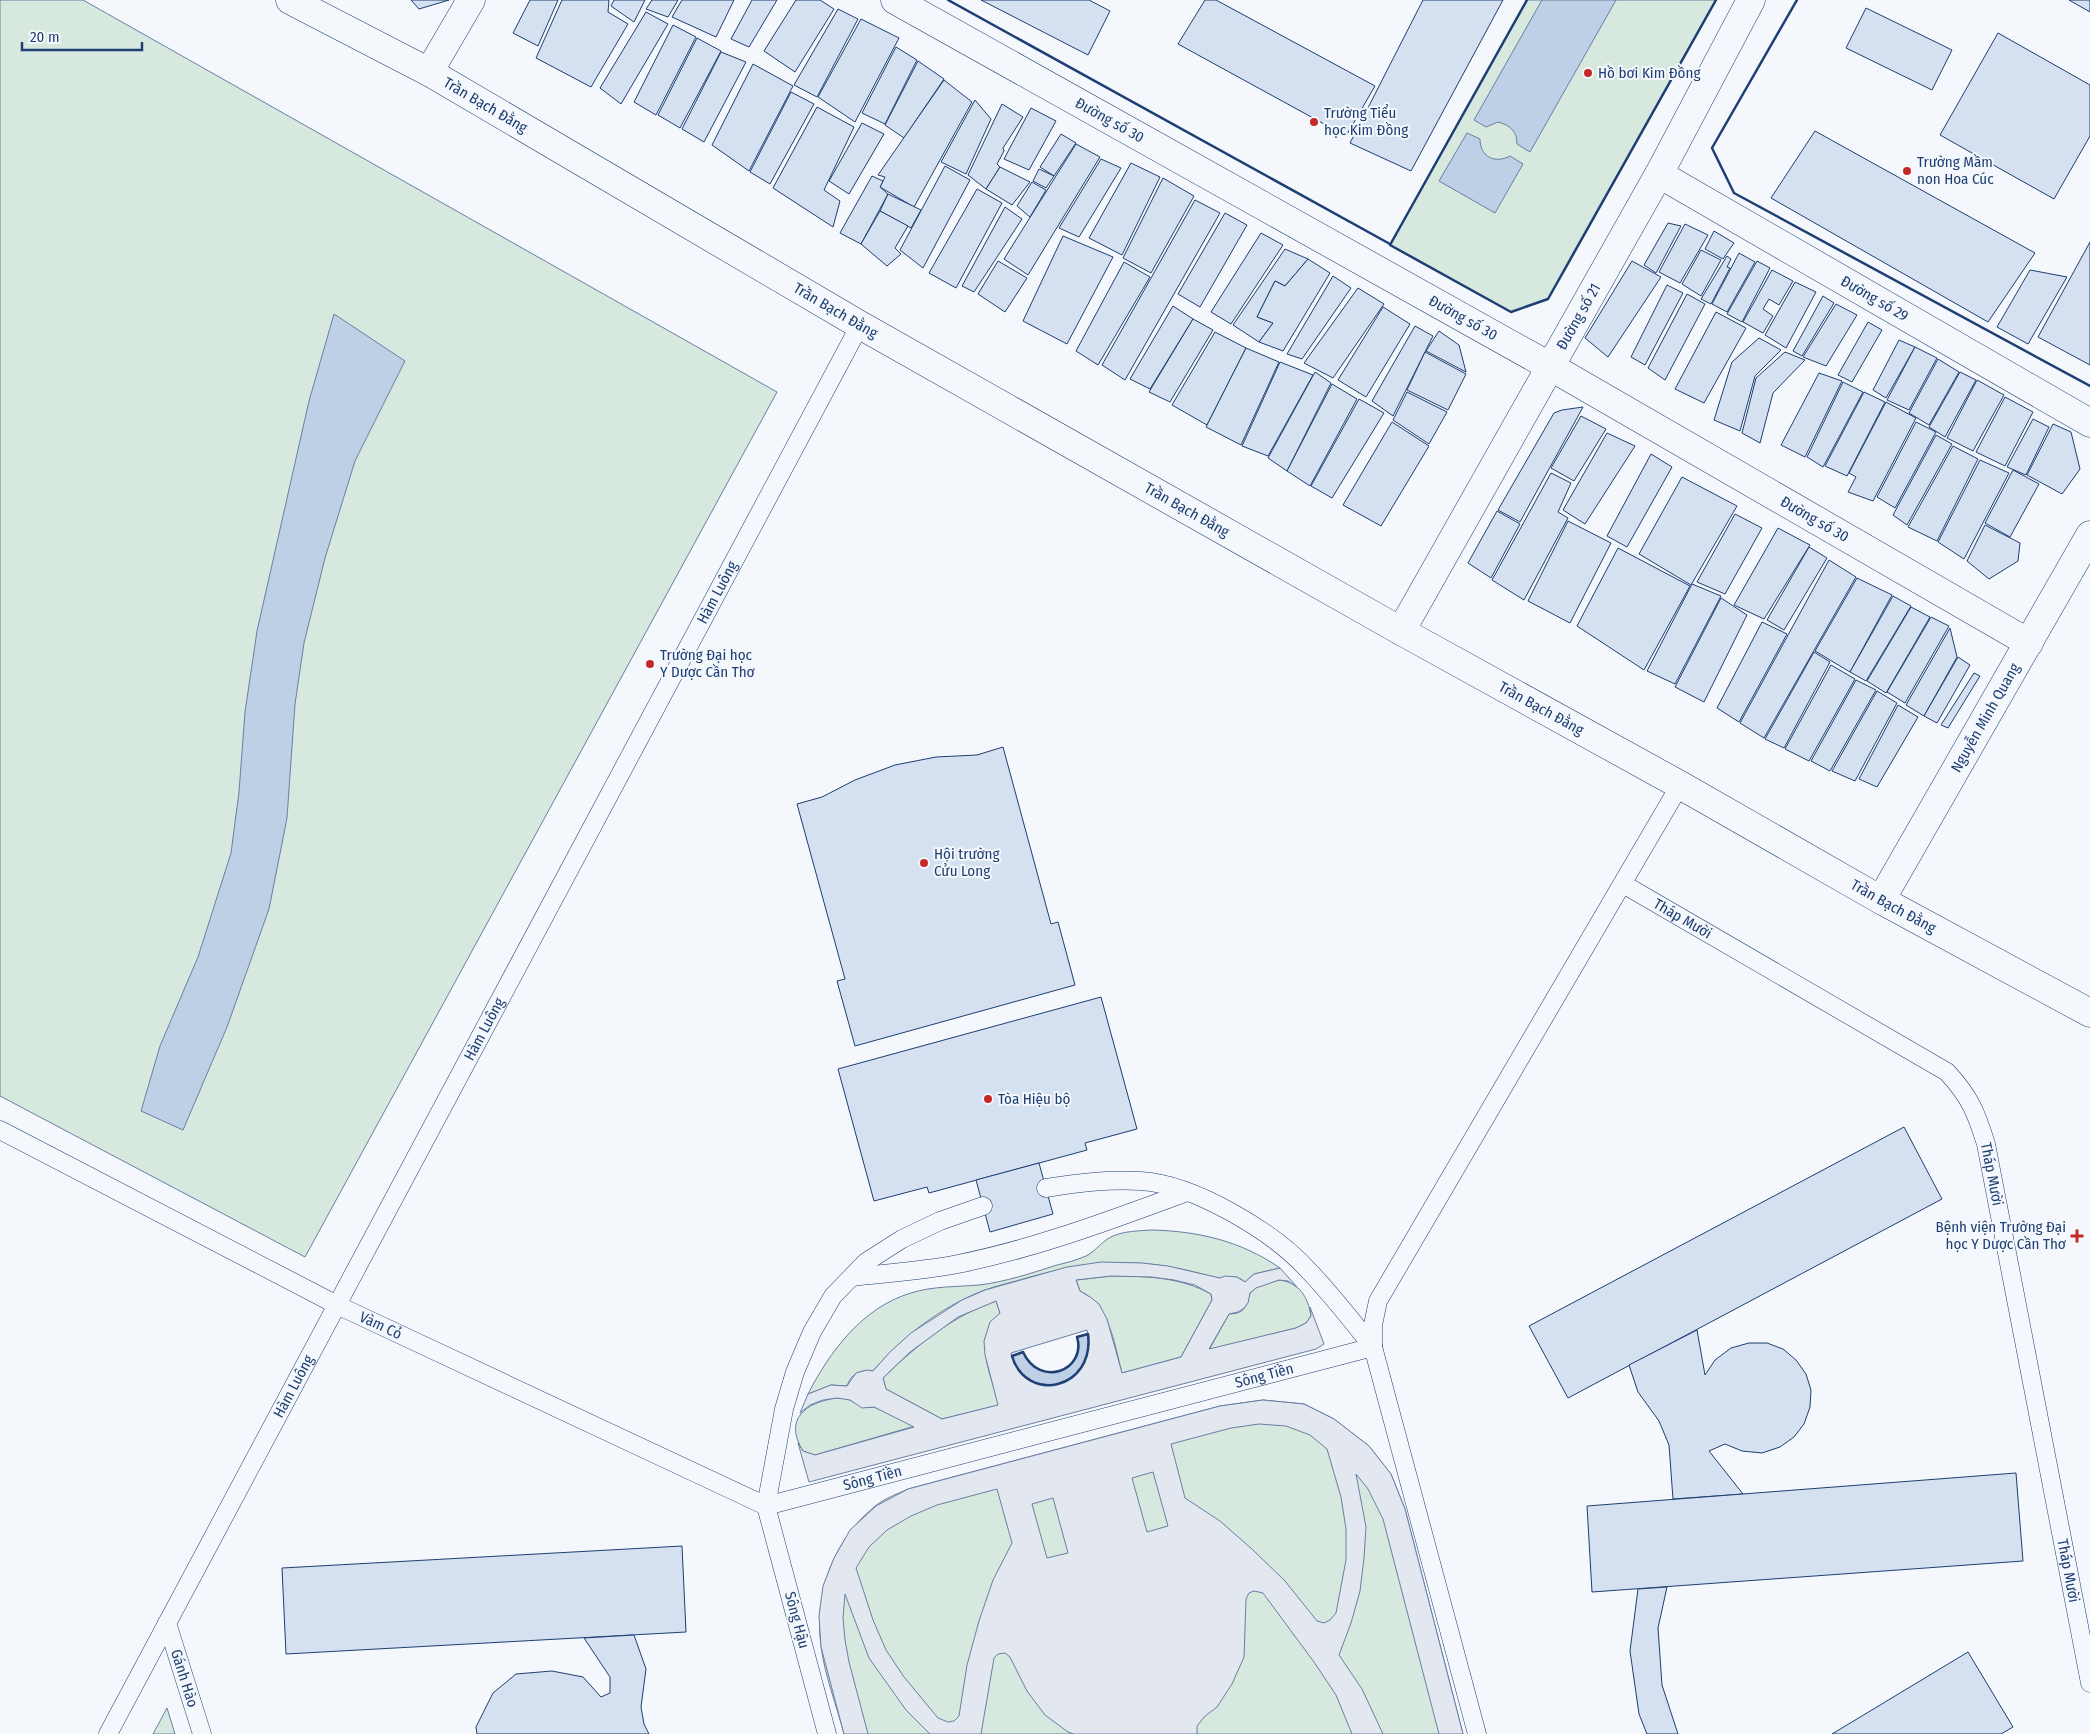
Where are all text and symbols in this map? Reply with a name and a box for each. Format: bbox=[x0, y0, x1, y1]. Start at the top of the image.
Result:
scale bar bbox=[22, 20, 142, 52]
text: 20 m bbox=[30, 28, 60, 46]
place label: Hồ bơi Kim Đồng bbox=[1598, 64, 1700, 82]
marker: Hồ bơi Kim Đồng bbox=[1582, 67, 1594, 79]
street label: Trần Bạch Đằng bbox=[440, 73, 531, 137]
street label: Đường số 30 bbox=[1072, 94, 1147, 147]
place label: Trường Tiểu học Kim Đồng bbox=[1324, 104, 1408, 139]
marker: Trường Tiểu học Kim Đồng bbox=[1308, 116, 1320, 128]
place label: Trường Mầm non Hoa Cúc bbox=[1917, 153, 1994, 188]
marker: Trường Mầm non Hoa Cúc bbox=[1901, 165, 1913, 177]
street label: Đường số 29 bbox=[1838, 272, 1912, 325]
street label: Trần Bạch Đằng bbox=[790, 279, 881, 342]
street label: Đường số 21 bbox=[1553, 280, 1604, 353]
street label: Đường số 30 bbox=[1426, 291, 1501, 344]
street label: Trần Bạch Đằng bbox=[1141, 479, 1233, 541]
street label: Đường số 30 bbox=[1777, 492, 1852, 546]
street label: Hàm Luông bbox=[693, 558, 741, 627]
place label: Trường Đại học Y Dược Cần Thơ bbox=[660, 646, 756, 681]
marker: Trường Đại học Y Dược Cần Thơ bbox=[644, 658, 656, 670]
street label: Nguyễn Minh Quang bbox=[1947, 660, 2024, 776]
street label: Trần Bạch Đằng bbox=[1495, 678, 1587, 739]
place label: Hội trường Cửu Long bbox=[934, 845, 1000, 880]
marker: Hội trường Cửu Long bbox=[918, 857, 930, 869]
street label: Trần Bạch Đằng bbox=[1848, 876, 1939, 937]
street label: Tháp Mười bbox=[1650, 895, 1715, 943]
street label: Hàm Luông bbox=[460, 995, 508, 1064]
place label: Tòa Hiệu bộ bbox=[998, 1090, 1070, 1108]
marker: Tòa Hiệu bộ bbox=[982, 1093, 994, 1105]
street label: Tháp Mười bbox=[1977, 1141, 2007, 1207]
place label: Bệnh viện Trường Đại học Y Dược Cần Thơ bbox=[1936, 1218, 2067, 1253]
marker: Bệnh viện Trường Đại học Y Dược Cần Thơ bbox=[2070, 1229, 2084, 1243]
street label: Vàm Cỏ bbox=[357, 1308, 405, 1343]
street label: Hàm Luông bbox=[269, 1352, 318, 1421]
street label: Sông Tiền bbox=[1233, 1359, 1295, 1392]
street label: Sông Tiền bbox=[841, 1462, 904, 1494]
street label: Tháp Mười bbox=[2053, 1537, 2083, 1604]
street label: Sông Hậu bbox=[781, 1590, 813, 1650]
street label: Gánh Hào bbox=[167, 1647, 202, 1710]

